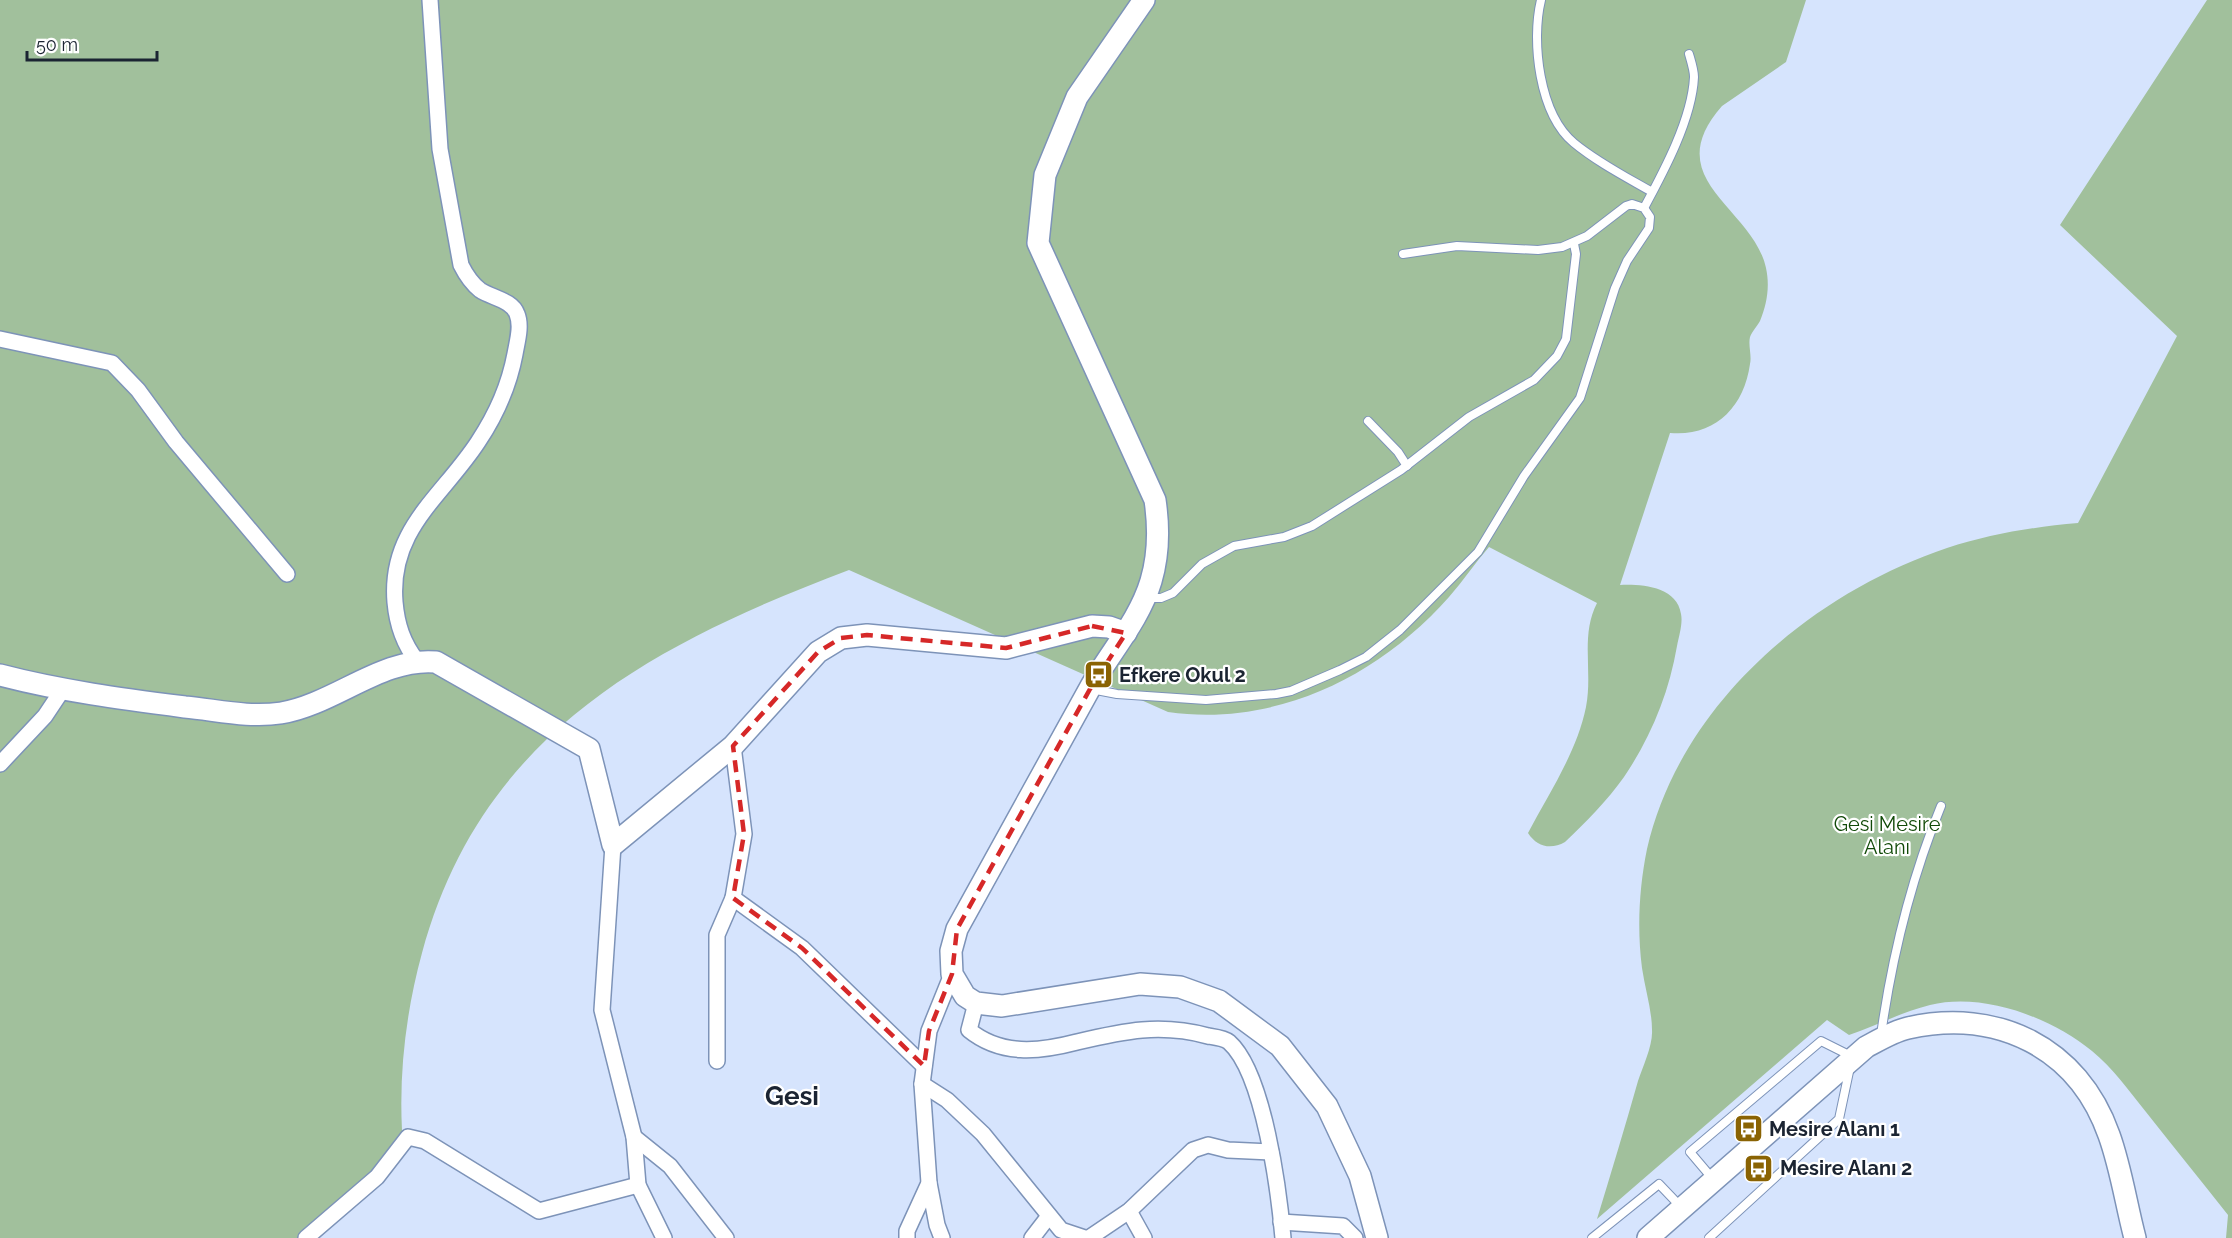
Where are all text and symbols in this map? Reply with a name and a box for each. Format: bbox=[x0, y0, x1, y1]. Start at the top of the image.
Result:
scale bar bbox=[27, 24, 158, 62]
text: 50 m bbox=[36, 34, 78, 55]
bus stop icon: Efkere Okul 2 bbox=[1082, 659, 1114, 691]
place label: Efkere Okul 2 bbox=[1119, 663, 1246, 687]
park label: Gesi Mesire Alanı bbox=[1834, 812, 1941, 859]
district label: Gesi bbox=[765, 1081, 819, 1111]
bus stop icon: Mesire Alanı 1 bbox=[1732, 1113, 1764, 1145]
place label: Mesire Alanı 1 bbox=[1769, 1117, 1900, 1141]
bus stop icon: Mesire Alanı 2 bbox=[1743, 1152, 1775, 1184]
place label: Mesire Alanı 2 bbox=[1780, 1156, 1912, 1180]

